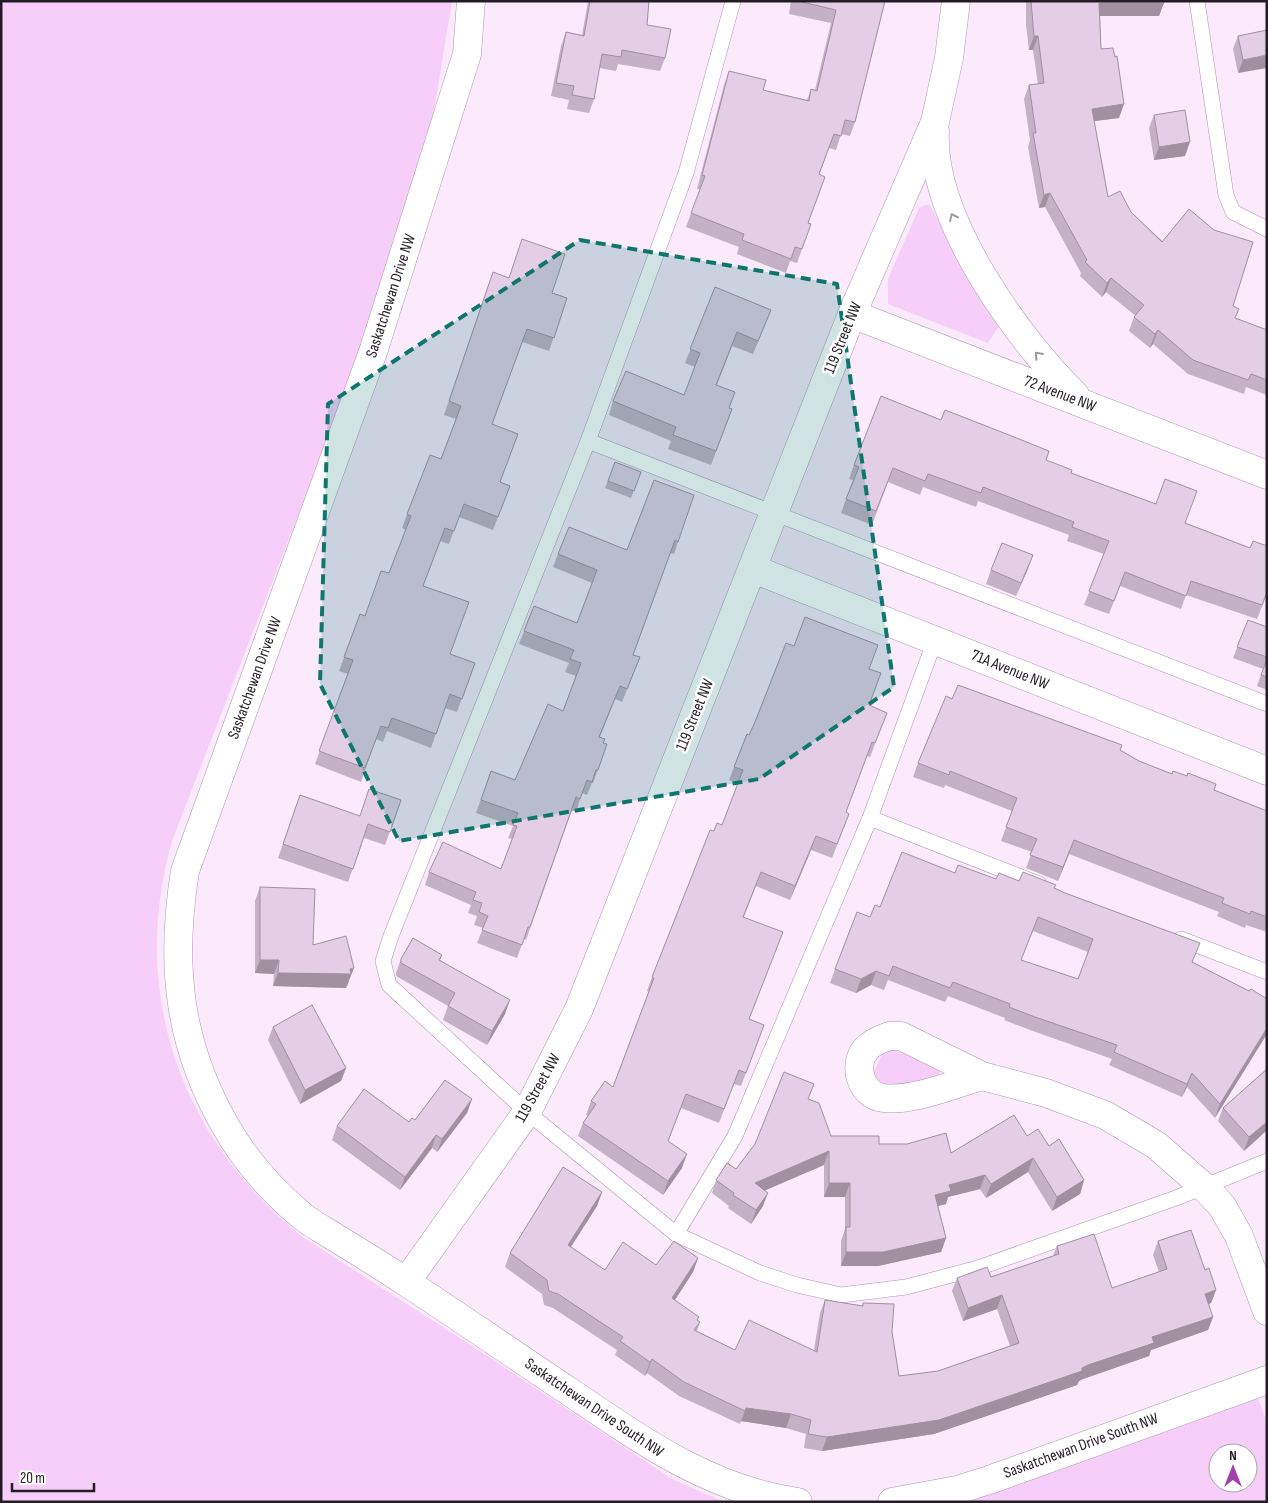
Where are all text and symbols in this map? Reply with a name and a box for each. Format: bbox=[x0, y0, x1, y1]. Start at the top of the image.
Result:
one-way arrow bbox=[949, 213, 960, 222]
street label: Saskatchewan Drive NW bbox=[362, 231, 420, 360]
street label: 119 Street NW bbox=[820, 299, 866, 377]
one-way arrow bbox=[1034, 352, 1043, 361]
street label: 72 Avenue NW bbox=[1021, 372, 1099, 417]
street label: Saskatchewan Drive NW bbox=[224, 614, 286, 742]
street label: 71A Avenue NW bbox=[968, 646, 1052, 694]
street label: 119 Street NW bbox=[672, 676, 718, 754]
street label: 119 Street NW bbox=[511, 1050, 565, 1126]
street label: Saskatchewan Drive South NW bbox=[521, 1354, 667, 1462]
street label: Saskatchewan Drive South NW bbox=[1001, 1409, 1161, 1483]
north arrow bbox=[1208, 1443, 1258, 1493]
text: N bbox=[1229, 1447, 1237, 1464]
scale bar bbox=[12, 1460, 95, 1492]
text: 20 m bbox=[20, 1469, 45, 1488]

